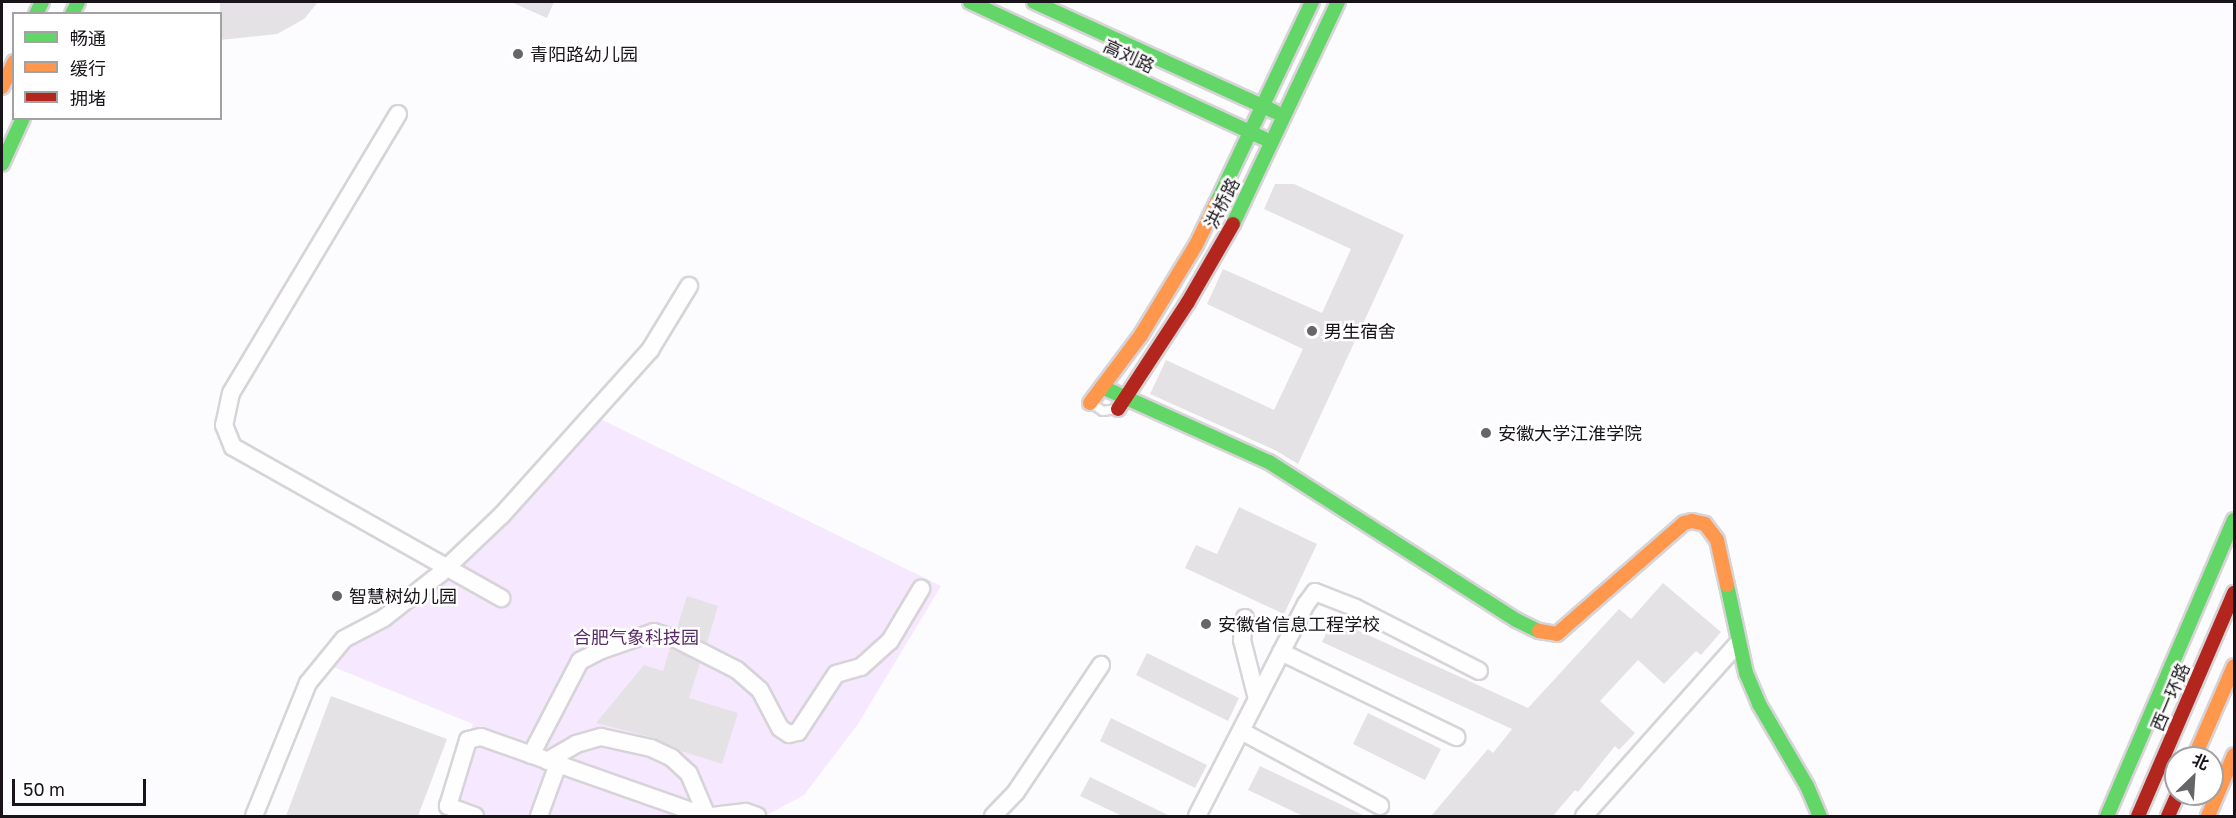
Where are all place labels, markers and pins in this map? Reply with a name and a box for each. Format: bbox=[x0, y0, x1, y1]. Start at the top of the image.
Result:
place label: 青阳路幼儿园 bbox=[530, 43, 638, 65]
marker: 青阳路幼儿园 bbox=[511, 47, 525, 61]
place label: 男生宿舍 bbox=[1324, 320, 1396, 342]
marker: 男生宿舍 bbox=[1305, 324, 1319, 338]
place label: 安徽大学江淮学院 bbox=[1498, 422, 1642, 444]
marker: 安徽大学江淮学院 bbox=[1479, 426, 1493, 440]
place label: 智慧树幼儿园 bbox=[349, 585, 457, 607]
marker: 智慧树幼儿园 bbox=[330, 589, 344, 603]
place label: 安徽省信息工程学校 bbox=[1218, 613, 1380, 635]
marker: 安徽省信息工程学校 bbox=[1199, 617, 1213, 631]

